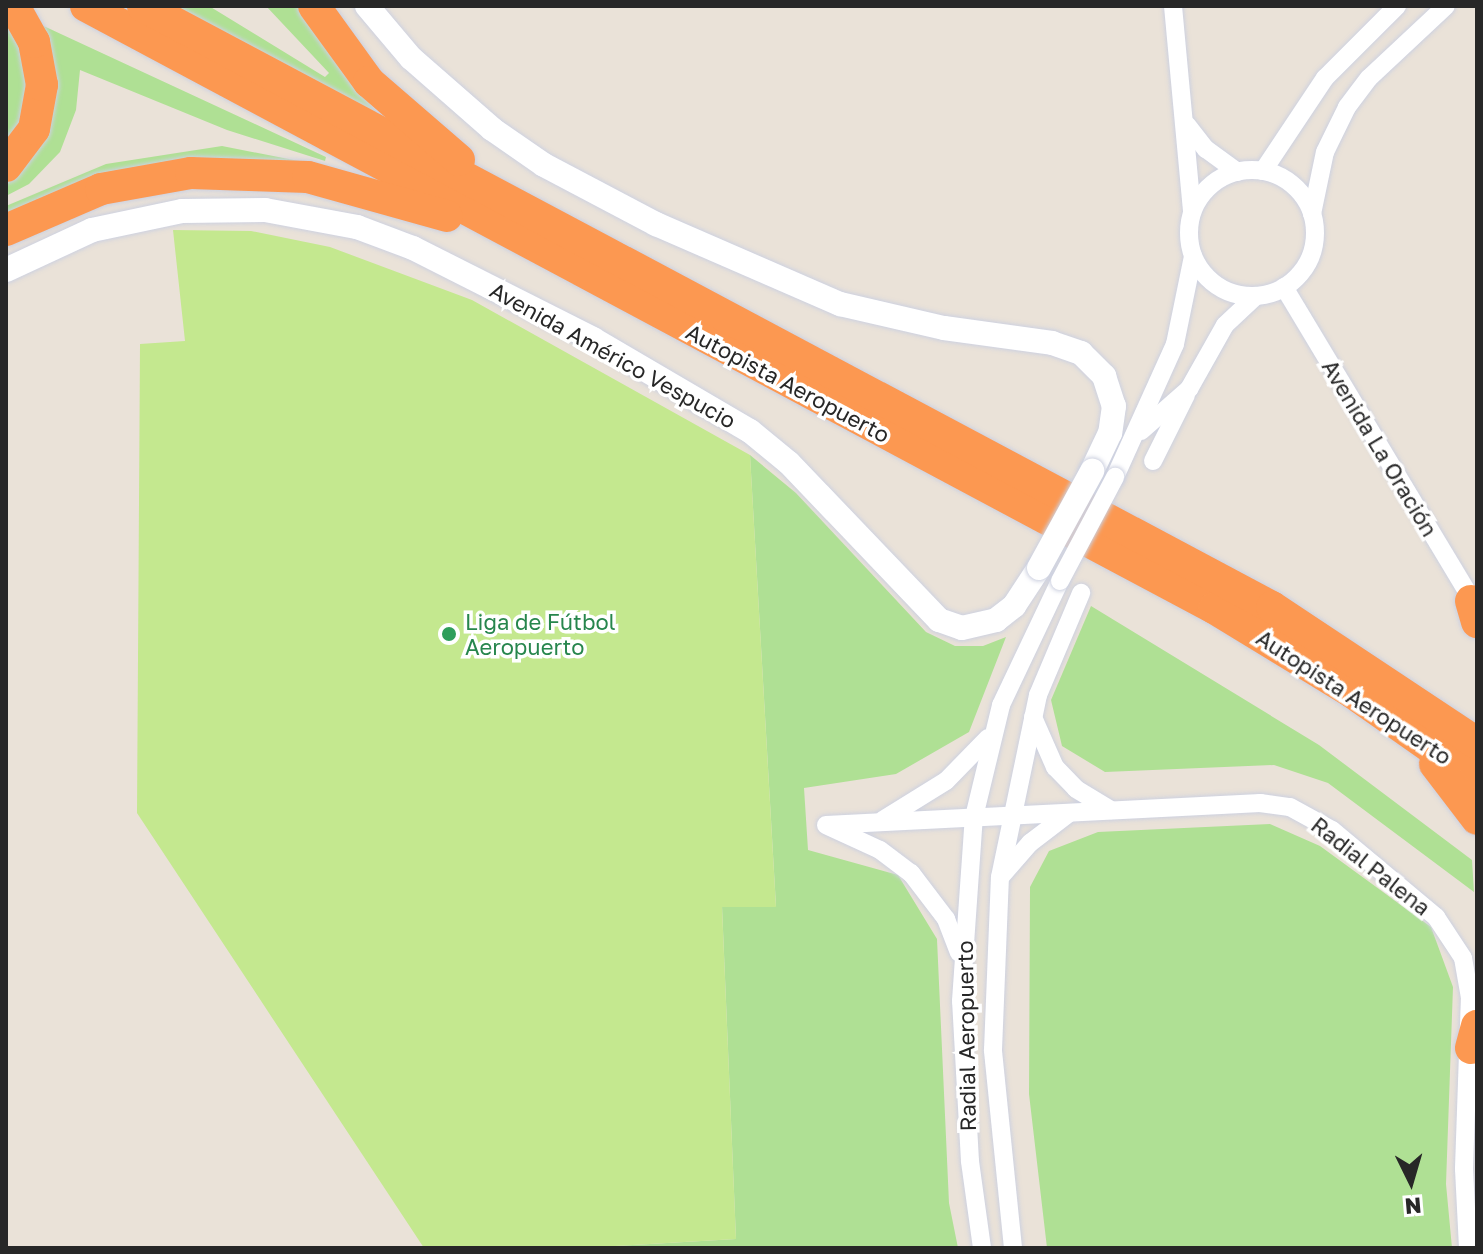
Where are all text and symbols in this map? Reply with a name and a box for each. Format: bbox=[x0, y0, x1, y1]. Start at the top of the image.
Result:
street label: Avenida Américo Vespucio bbox=[486, 276, 740, 434]
street label: Autopista Aeropuerto bbox=[682, 318, 894, 448]
street label: Avenida La Oración bbox=[1317, 355, 1443, 541]
place label: Liga de Fútbol Aeropuerto bbox=[465, 608, 616, 660]
street label: Autopista Aeropuerto bbox=[1252, 624, 1456, 770]
marker: Liga de Fútbol Aeropuerto bbox=[440, 625, 458, 643]
street label: Radial Palena bbox=[1306, 811, 1436, 921]
street label: Radial Aeropuerto bbox=[951, 940, 981, 1132]
north arrow bbox=[1371, 1142, 1451, 1222]
text: N bbox=[1404, 1192, 1423, 1221]

